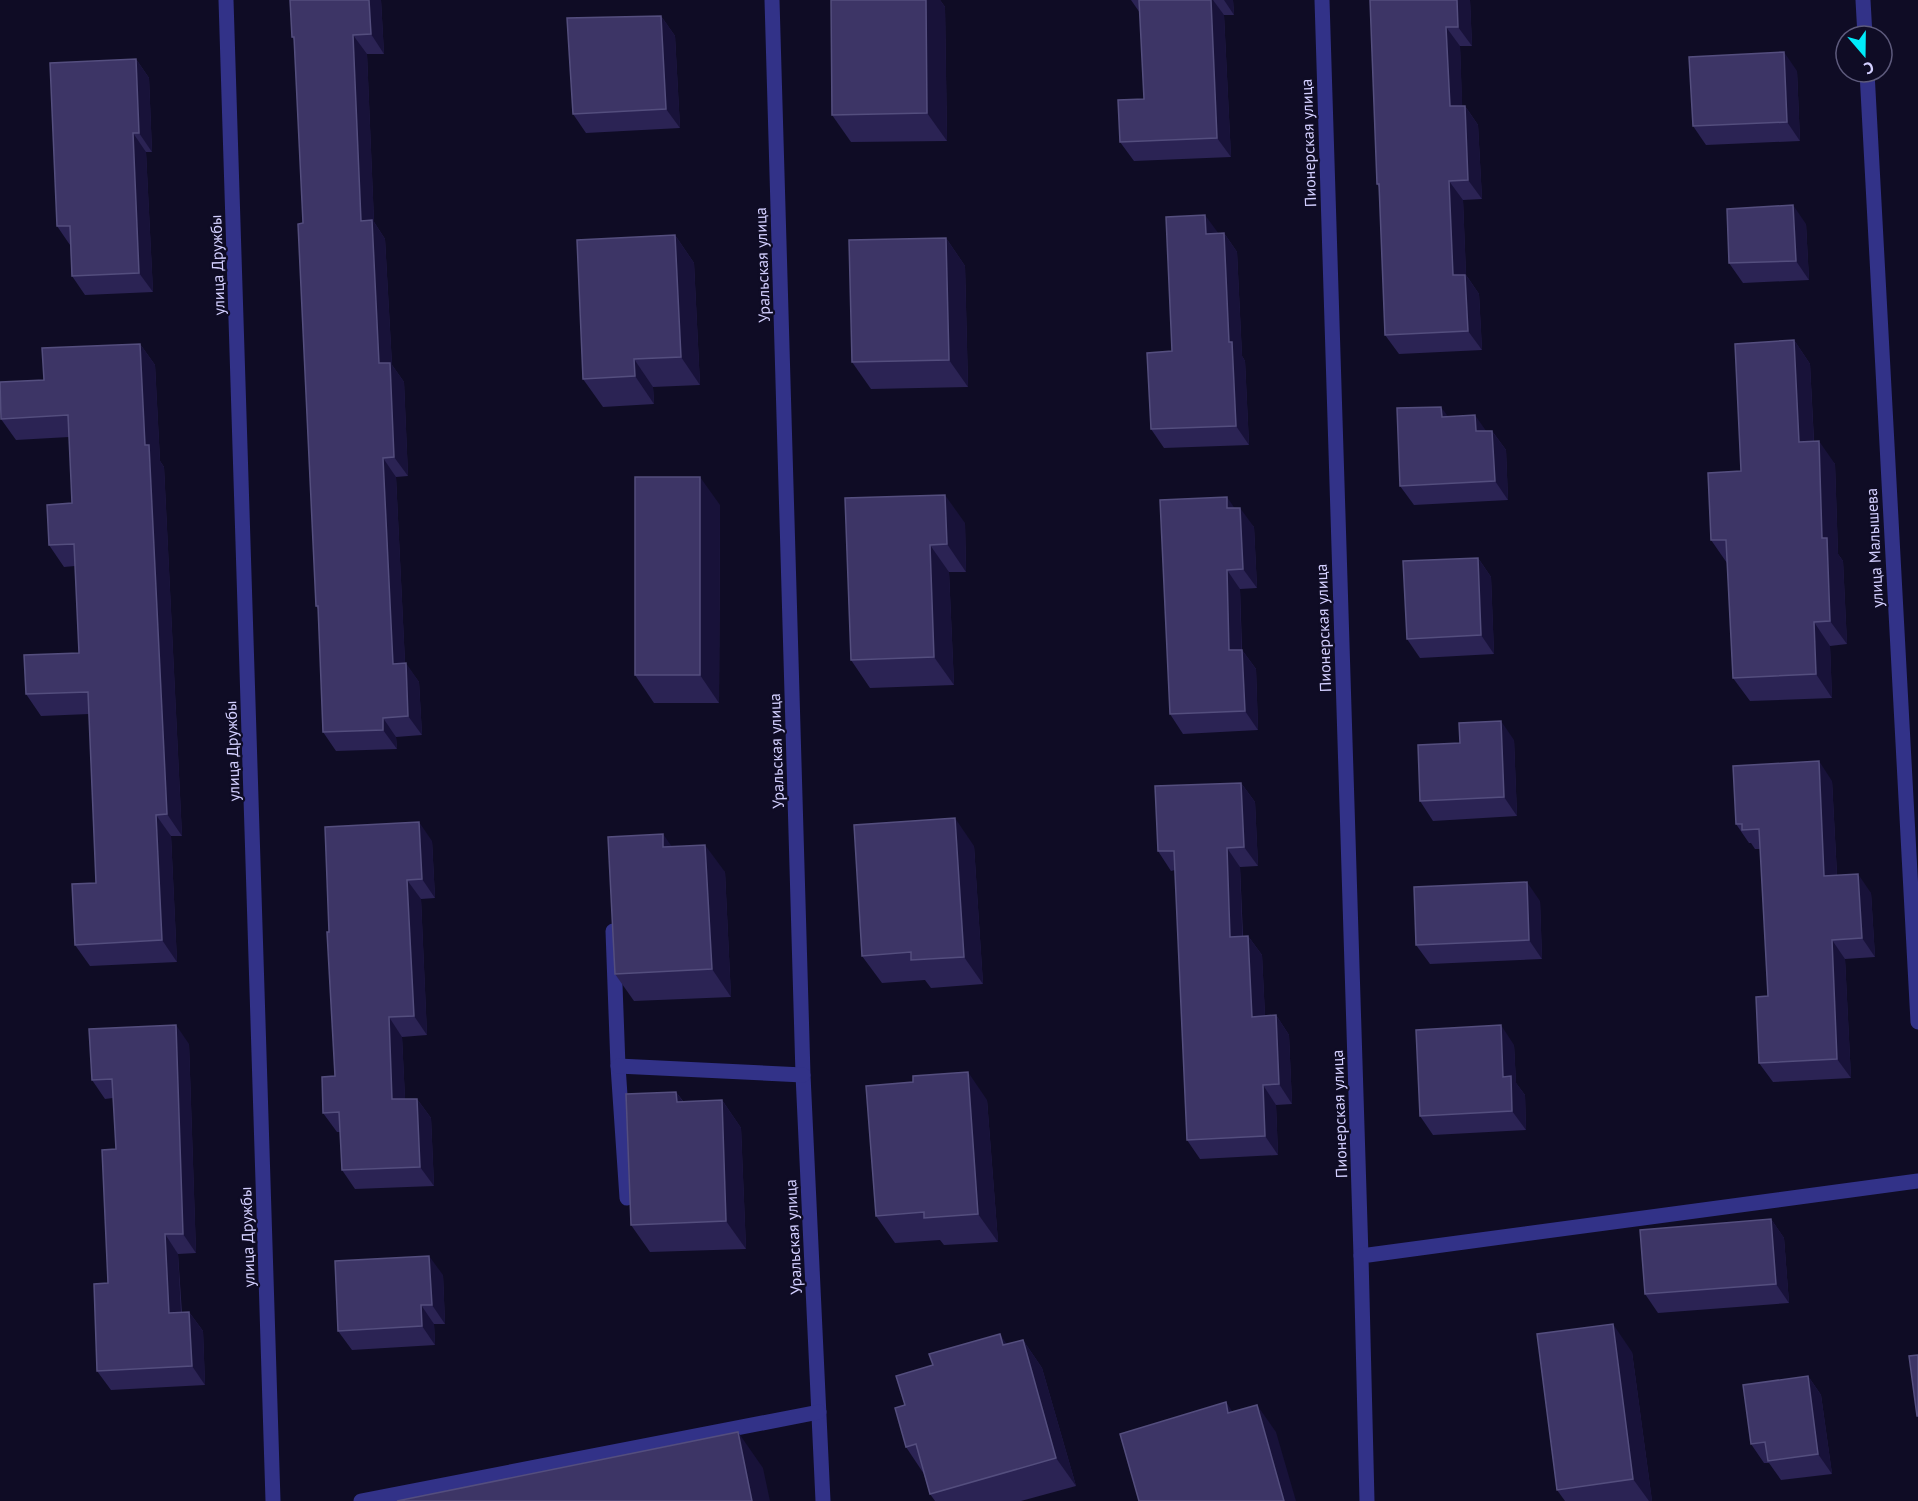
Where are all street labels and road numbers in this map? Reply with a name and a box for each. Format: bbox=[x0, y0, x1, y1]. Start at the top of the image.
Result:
street label: Пионерская улица bbox=[1296, 78, 1320, 208]
street label: Уральская улица bbox=[750, 207, 774, 323]
street label: улица Дружбы bbox=[205, 214, 229, 316]
street label: улица Малышева bbox=[1861, 488, 1887, 608]
street label: Пионерская улица bbox=[1311, 563, 1335, 693]
street label: Уральская улица bbox=[764, 693, 788, 809]
street label: улица Дружбы bbox=[220, 700, 244, 802]
street label: Пионерская улица bbox=[1327, 1049, 1351, 1179]
street label: Уральская улица bbox=[780, 1179, 806, 1295]
street label: улица Дружбы bbox=[235, 1186, 259, 1288]

